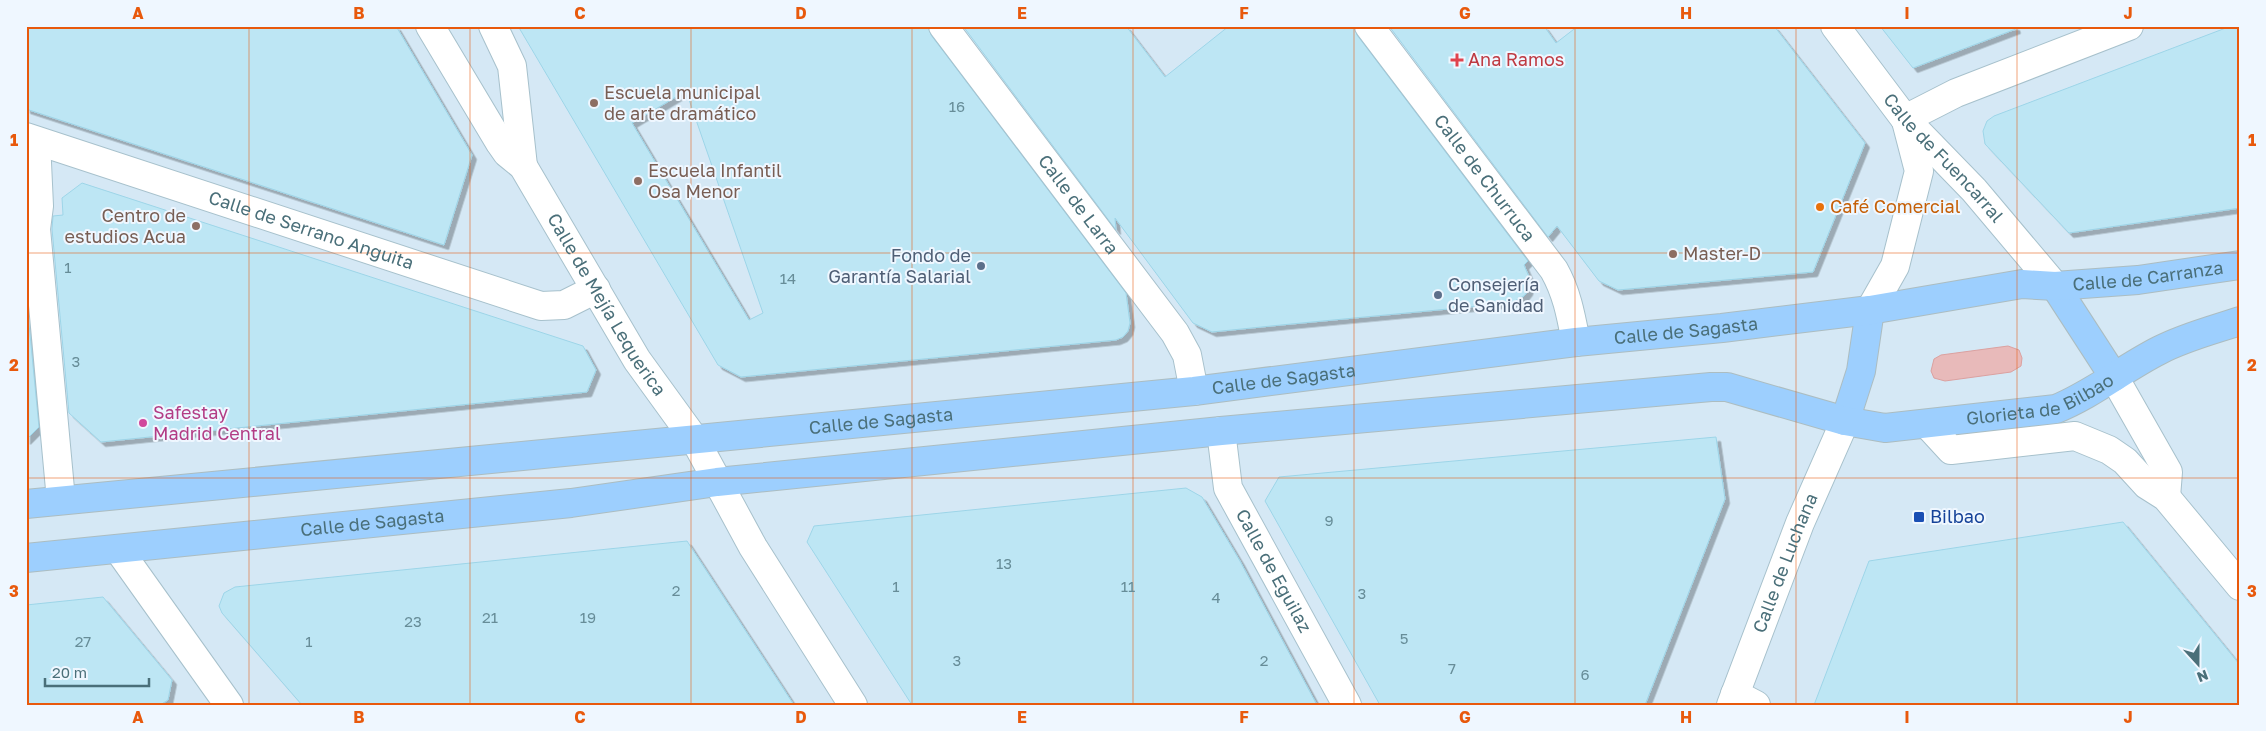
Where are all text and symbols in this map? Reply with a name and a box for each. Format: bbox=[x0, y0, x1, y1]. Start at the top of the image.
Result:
text: A bbox=[132, 3, 144, 23]
text: B bbox=[353, 3, 365, 23]
text: C bbox=[574, 3, 586, 23]
text: D bbox=[795, 3, 807, 23]
text: E bbox=[1017, 3, 1027, 23]
text: F bbox=[1239, 3, 1249, 23]
text: G bbox=[1459, 3, 1471, 23]
text: H bbox=[1680, 3, 1692, 23]
text: I bbox=[1904, 3, 1910, 23]
text: J bbox=[2123, 3, 2133, 23]
place label: Ana Ramos bbox=[1468, 48, 1564, 70]
marker: Ana Ramos bbox=[1450, 53, 1464, 67]
place label: Escuela municipal de arte dramático bbox=[604, 81, 761, 124]
street label: Calle de Fuencarral bbox=[1879, 88, 2009, 227]
marker: Escuela municipal de arte dramático bbox=[588, 97, 600, 109]
house number: 16 bbox=[949, 97, 965, 115]
street label: Calle de Churruca bbox=[1430, 110, 1540, 246]
text: 1 bbox=[10, 130, 18, 150]
text: 1 bbox=[2248, 130, 2256, 150]
street label: Calle de Larra bbox=[1034, 150, 1124, 258]
place label: Escuela Infantil Osa Menor bbox=[648, 159, 782, 202]
marker: Escuela Infantil Osa Menor bbox=[632, 175, 644, 187]
street label: Calle de Serrano Anguita bbox=[206, 186, 417, 273]
place label: Café Comercial bbox=[1830, 195, 1961, 217]
marker: Café Comercial bbox=[1814, 201, 1826, 213]
place label: Centro de estudios Acua bbox=[64, 204, 186, 247]
street label: Calle de Mejía Lequerica bbox=[543, 209, 671, 400]
marker: Centro de estudios Acua bbox=[190, 220, 202, 232]
place label: Master-D bbox=[1683, 242, 1761, 264]
place label: Fondo de Garantía Salarial bbox=[828, 244, 971, 287]
marker: Master-D bbox=[1667, 248, 1679, 260]
street label: Calle de Carranza bbox=[2072, 256, 2225, 295]
house number: 1 bbox=[64, 258, 72, 276]
marker: Fondo de Garantía Salarial bbox=[975, 260, 987, 272]
house number: 14 bbox=[780, 269, 796, 287]
place label: Consejería de Sanidad bbox=[1448, 273, 1544, 316]
marker: Consejería de Sanidad bbox=[1432, 289, 1444, 301]
street label: Calle de Sagasta bbox=[1613, 312, 1759, 348]
house number: 3 bbox=[72, 352, 80, 370]
text: 2 bbox=[9, 355, 19, 375]
text: 2 bbox=[2247, 355, 2257, 375]
street label: Calle de Sagasta bbox=[1211, 358, 1357, 399]
street label: Glorieta de Bilbao bbox=[1965, 368, 2117, 429]
place label: Safestay Madrid Central bbox=[153, 401, 281, 444]
street label: Calle de Sagasta bbox=[808, 402, 954, 438]
marker: Safestay Madrid Central bbox=[137, 417, 149, 429]
street label: Calle de Luchana bbox=[1747, 490, 1822, 636]
street label: Calle de Sagasta bbox=[299, 504, 445, 540]
street label: Calle de Eguilaz bbox=[1232, 505, 1317, 636]
place label: Bilbao bbox=[1930, 505, 1985, 527]
marker: Bilbao bbox=[1912, 510, 1926, 524]
house number: 9 bbox=[1324, 511, 1334, 529]
house number: 13 bbox=[996, 554, 1012, 572]
house number: 1 bbox=[892, 577, 900, 595]
house number: 11 bbox=[1121, 577, 1135, 595]
text: 3 bbox=[9, 581, 19, 601]
house number: 2 bbox=[672, 581, 680, 599]
text: 3 bbox=[2247, 581, 2257, 601]
house number: 3 bbox=[1358, 584, 1366, 602]
house number: 4 bbox=[1211, 588, 1221, 606]
house number: 21 bbox=[482, 608, 498, 626]
house number: 19 bbox=[580, 608, 596, 626]
house number: 23 bbox=[404, 612, 422, 630]
house number: 5 bbox=[1400, 629, 1408, 647]
house number: 27 bbox=[75, 632, 91, 650]
house number: 1 bbox=[305, 632, 313, 650]
north arrow bbox=[2174, 638, 2224, 688]
house number: 3 bbox=[953, 651, 961, 669]
house number: 2 bbox=[1260, 651, 1268, 669]
scale bar bbox=[45, 656, 149, 688]
house number: 7 bbox=[1448, 659, 1456, 677]
text: 20 m bbox=[52, 663, 87, 681]
house number: 6 bbox=[1580, 665, 1590, 683]
text: N bbox=[2195, 667, 2211, 686]
text: A bbox=[132, 707, 144, 727]
text: B bbox=[353, 707, 365, 727]
text: C bbox=[574, 707, 586, 727]
text: D bbox=[795, 707, 807, 727]
text: E bbox=[1017, 707, 1027, 727]
text: F bbox=[1239, 707, 1249, 727]
text: G bbox=[1459, 707, 1471, 727]
text: H bbox=[1680, 707, 1692, 727]
text: I bbox=[1904, 707, 1910, 727]
text: J bbox=[2123, 707, 2133, 727]

